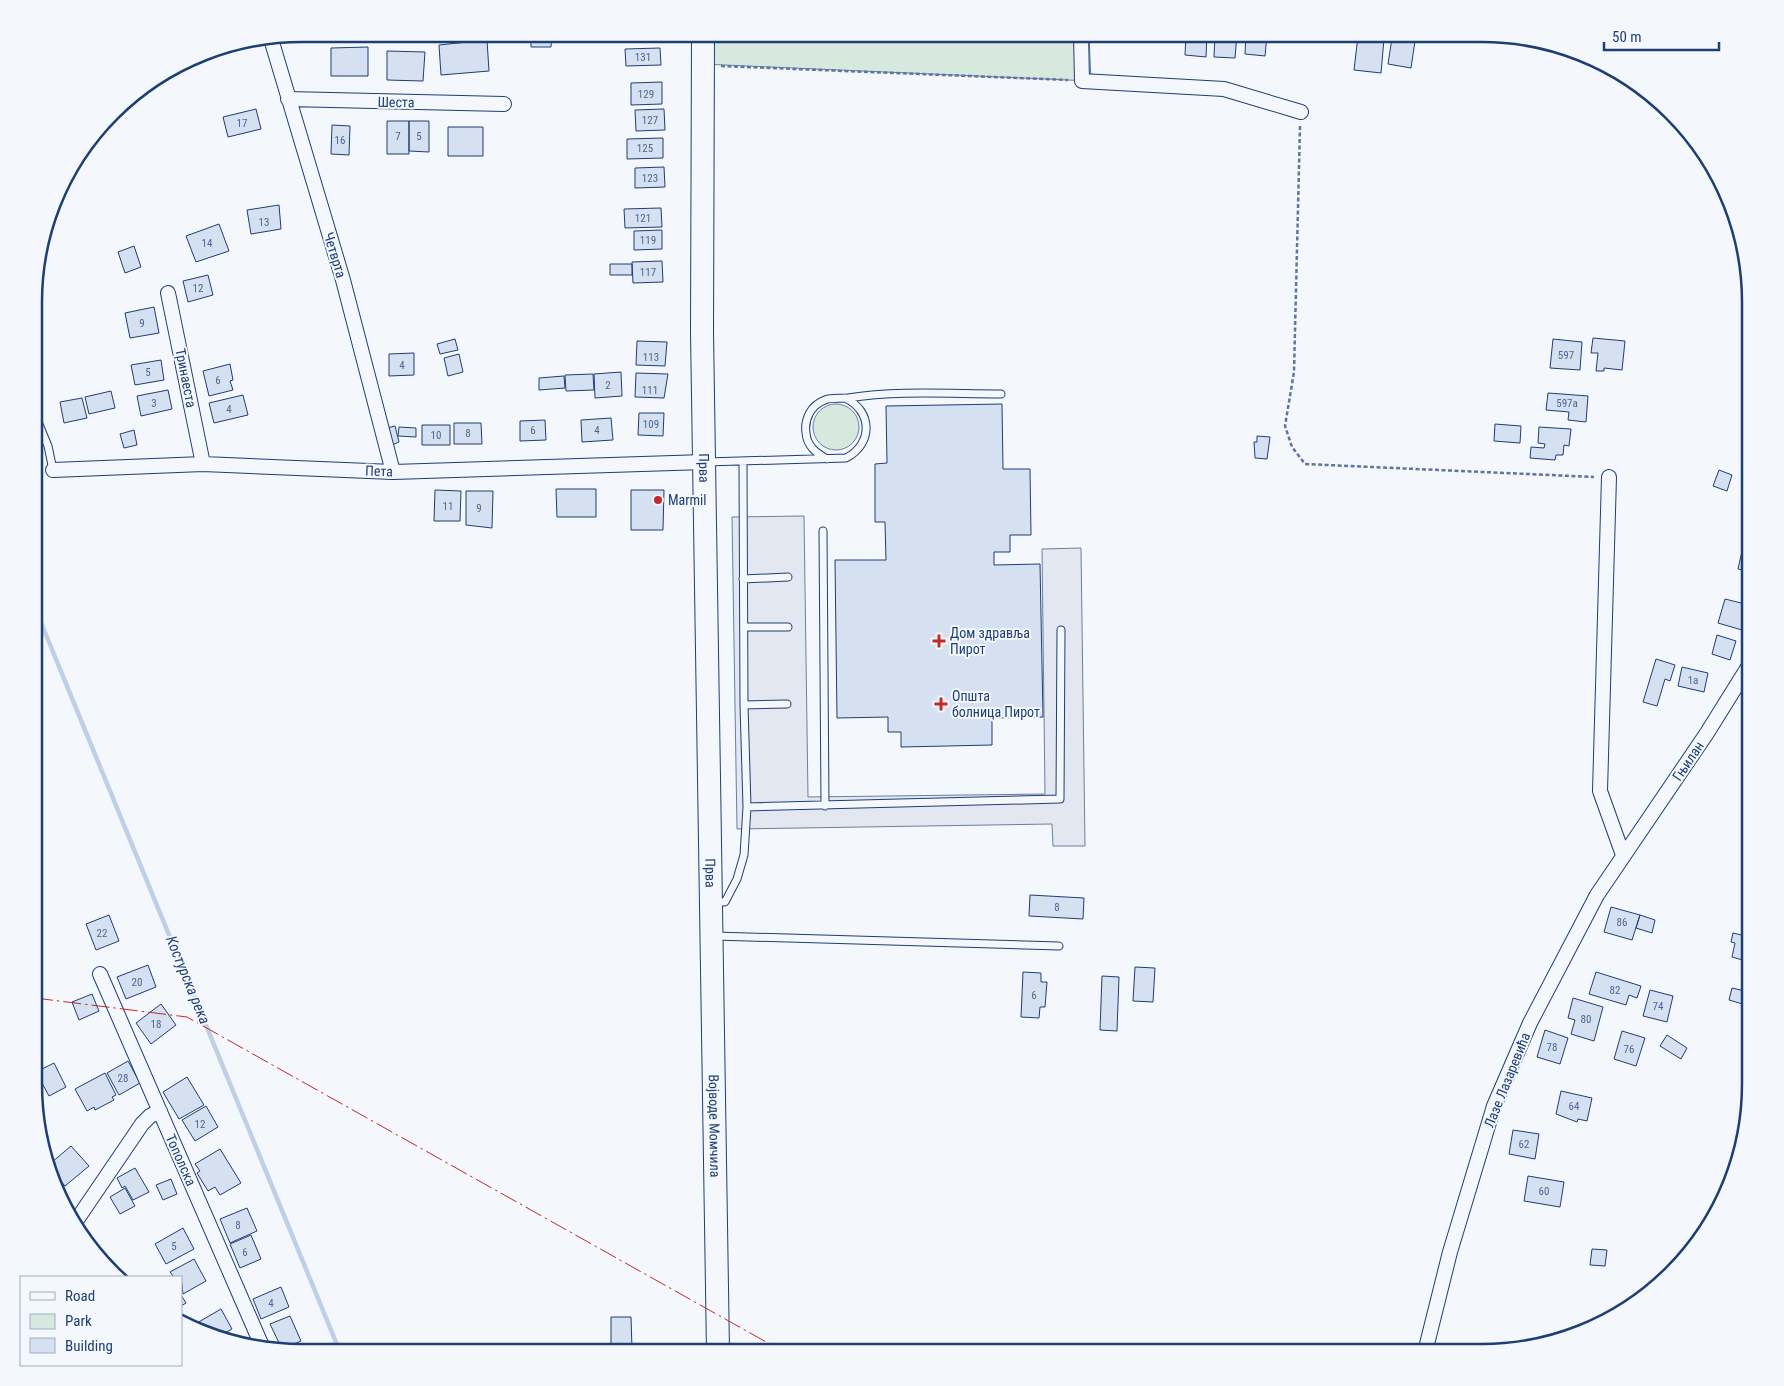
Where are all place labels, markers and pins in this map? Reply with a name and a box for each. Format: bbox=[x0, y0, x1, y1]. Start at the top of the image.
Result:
place label: Marmil bbox=[668, 492, 707, 508]
marker: Marmil bbox=[652, 494, 664, 506]
place label: Дом здравља Пирот bbox=[950, 625, 1030, 657]
marker: Дом здравља Пирот bbox=[932, 634, 946, 648]
place label: Општа болница Пирот bbox=[952, 688, 1040, 720]
marker: Општа болница Пирот bbox=[934, 697, 948, 711]

